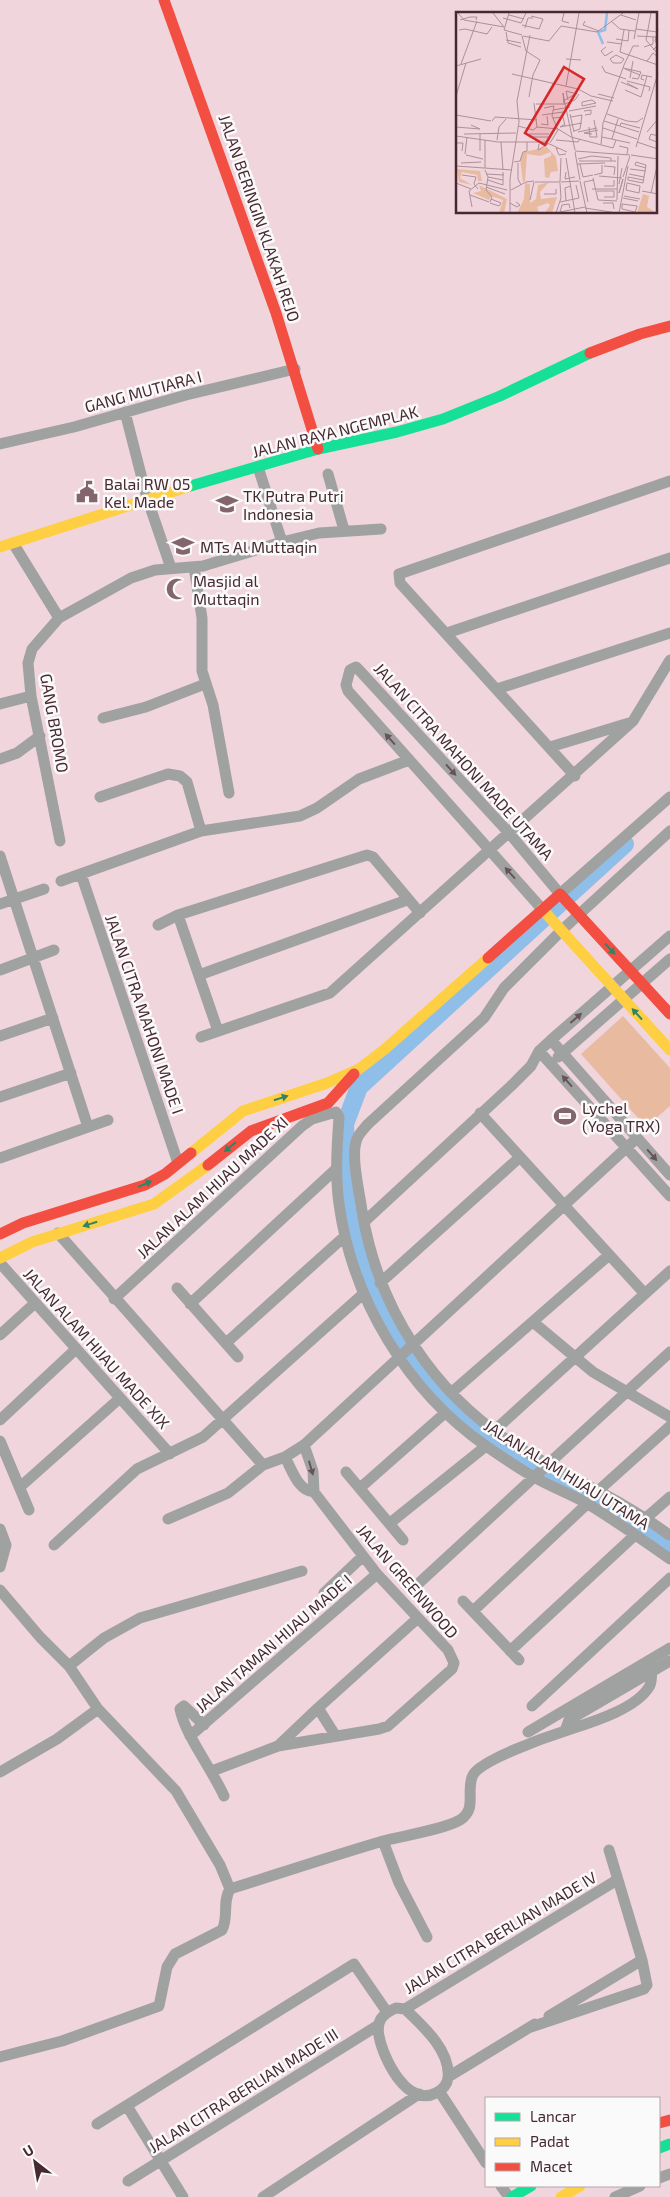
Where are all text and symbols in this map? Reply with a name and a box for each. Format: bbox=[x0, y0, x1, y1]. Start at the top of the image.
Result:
inset map bbox=[456, 12, 658, 214]
street label: JALAN BERINGIN KLAKAH REJO bbox=[216, 112, 304, 324]
street label: GANG MUTIARA I bbox=[82, 366, 204, 416]
street label: JALAN RAYA NGEMPLAK bbox=[250, 401, 420, 461]
place label: Balai RW 05 Kel. Made bbox=[104, 474, 190, 511]
public building icon: Balai RW 05 Kel. Made bbox=[74, 479, 100, 505]
place label: TK Putra Putri Indonesia bbox=[243, 486, 344, 523]
school or university icon: TK Putra Putri Indonesia bbox=[214, 491, 240, 517]
school or university icon: MTs Al Muttaqin bbox=[170, 533, 196, 559]
place label: MTs Al Muttaqin bbox=[200, 537, 317, 556]
place label: Masjid al Muttaqin bbox=[193, 571, 260, 608]
mosque icon: Masjid al Muttaqin bbox=[164, 576, 190, 602]
street label: JALAN CITRA MAHONI MADE UTAMA bbox=[370, 659, 558, 863]
street label: GANG BROMO bbox=[37, 672, 73, 774]
one-way arrow bbox=[384, 733, 396, 745]
one-way arrow bbox=[445, 763, 457, 775]
one-way arrow bbox=[504, 867, 516, 879]
street label: JALAN CITRA MAHONI MADE I bbox=[102, 912, 188, 1116]
one-way arrow bbox=[604, 942, 616, 954]
one-way arrow bbox=[631, 1008, 643, 1020]
one-way arrow bbox=[569, 1012, 582, 1023]
one-way arrow bbox=[561, 1076, 573, 1088]
one-way arrow bbox=[273, 1094, 288, 1102]
place label: Lychel (Yoga TRX) bbox=[582, 1098, 660, 1135]
sports icon: Lychel (Yoga TRX) bbox=[552, 1103, 578, 1129]
street label: JALAN ALAM HIJAU MADE XI bbox=[133, 1112, 291, 1262]
one-way arrow bbox=[224, 1141, 237, 1152]
one-way arrow bbox=[647, 1149, 658, 1162]
one-way arrow bbox=[138, 1179, 152, 1187]
one-way arrow bbox=[82, 1220, 97, 1228]
street label: JALAN ALAM HIJAU MADE XIX bbox=[20, 1264, 174, 1432]
street label: JALAN ALAM HIJAU UTAMA bbox=[481, 1415, 653, 1533]
one-way arrow bbox=[308, 1461, 316, 1476]
street label: JALAN GREENWOOD bbox=[353, 1520, 463, 1642]
street label: JALAN TAMAN HIJAU MADE I bbox=[191, 1570, 355, 1716]
street label: JALAN CITRA BERLIAN MADE IV bbox=[400, 1867, 600, 1997]
street label: JALAN CITRA BERLIAN MADE III bbox=[145, 2024, 341, 2156]
legend bbox=[485, 2097, 660, 2187]
text: Lancar bbox=[530, 2107, 576, 2125]
text: Padat bbox=[530, 2132, 570, 2150]
north arrow bbox=[10, 2137, 60, 2187]
text: U bbox=[20, 2141, 37, 2160]
text: Macet bbox=[530, 2157, 573, 2175]

